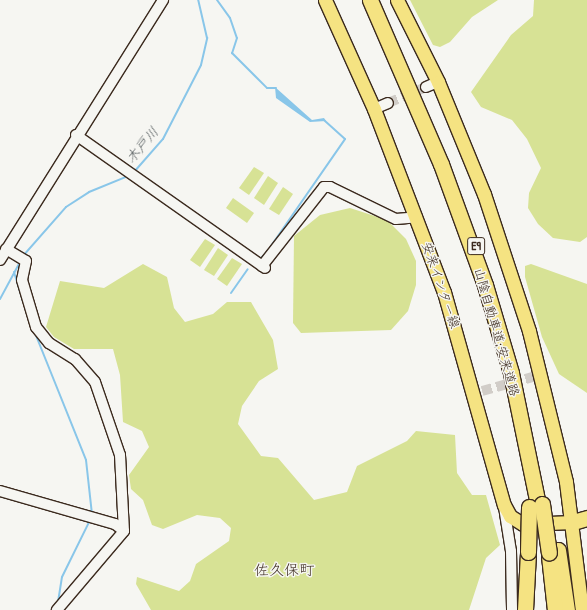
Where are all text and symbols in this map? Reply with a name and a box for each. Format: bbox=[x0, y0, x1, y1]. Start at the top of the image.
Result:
water label: 木戸川 bbox=[122, 124, 162, 166]
road number: E9 bbox=[467, 236, 485, 256]
street label: 安来インター線 bbox=[419, 239, 463, 331]
street label: 山陰自動車道;安来道路 bbox=[471, 266, 523, 398]
district label: 佐久保町 bbox=[254, 561, 314, 579]

